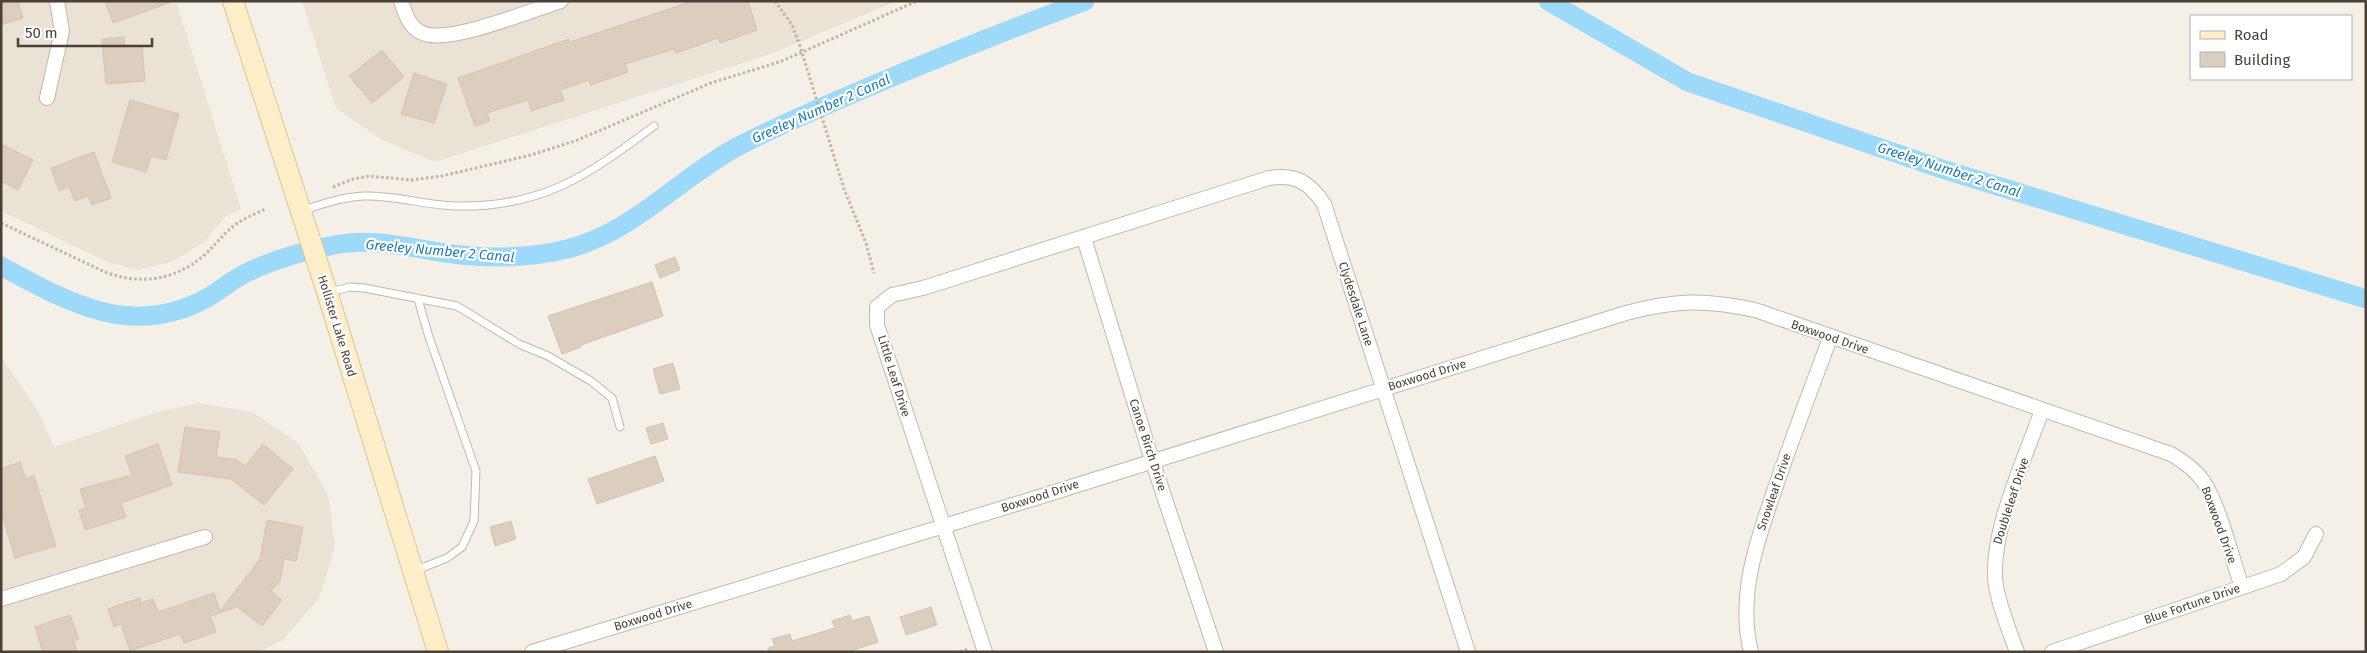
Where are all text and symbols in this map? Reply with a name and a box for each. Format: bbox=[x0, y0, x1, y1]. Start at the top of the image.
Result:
scale bar bbox=[18, 15, 151, 47]
legend bbox=[2190, 15, 2352, 80]
text: 50 m bbox=[25, 24, 58, 42]
text: Road bbox=[2234, 26, 2269, 44]
text: Building bbox=[2234, 51, 2290, 69]
water label: Greeley Number 2 Canal bbox=[749, 71, 893, 147]
water label: Greeley Number 2 Canal bbox=[1875, 139, 2023, 201]
water label: Greeley Number 2 Canal bbox=[365, 236, 515, 266]
street label: Clydesdale Lane bbox=[1336, 260, 1376, 348]
street label: Hollister Lake Road bbox=[315, 274, 359, 378]
street label: Boxwood Drive bbox=[1789, 317, 1871, 357]
street label: Little Leaf Drive bbox=[875, 333, 913, 419]
street label: Boxwood Drive bbox=[1386, 356, 1468, 394]
street label: Canoe Birch Drive bbox=[1127, 397, 1169, 493]
street label: Snowleaf Drive bbox=[1754, 451, 1794, 533]
street label: Doubleleaf Drive bbox=[1990, 456, 2032, 546]
street label: Boxwood Drive bbox=[999, 477, 1081, 515]
street label: Boxwood Drive bbox=[2199, 484, 2239, 566]
street label: Blue Fortune Drive bbox=[2142, 581, 2242, 627]
street label: Boxwood Drive bbox=[612, 596, 694, 634]

